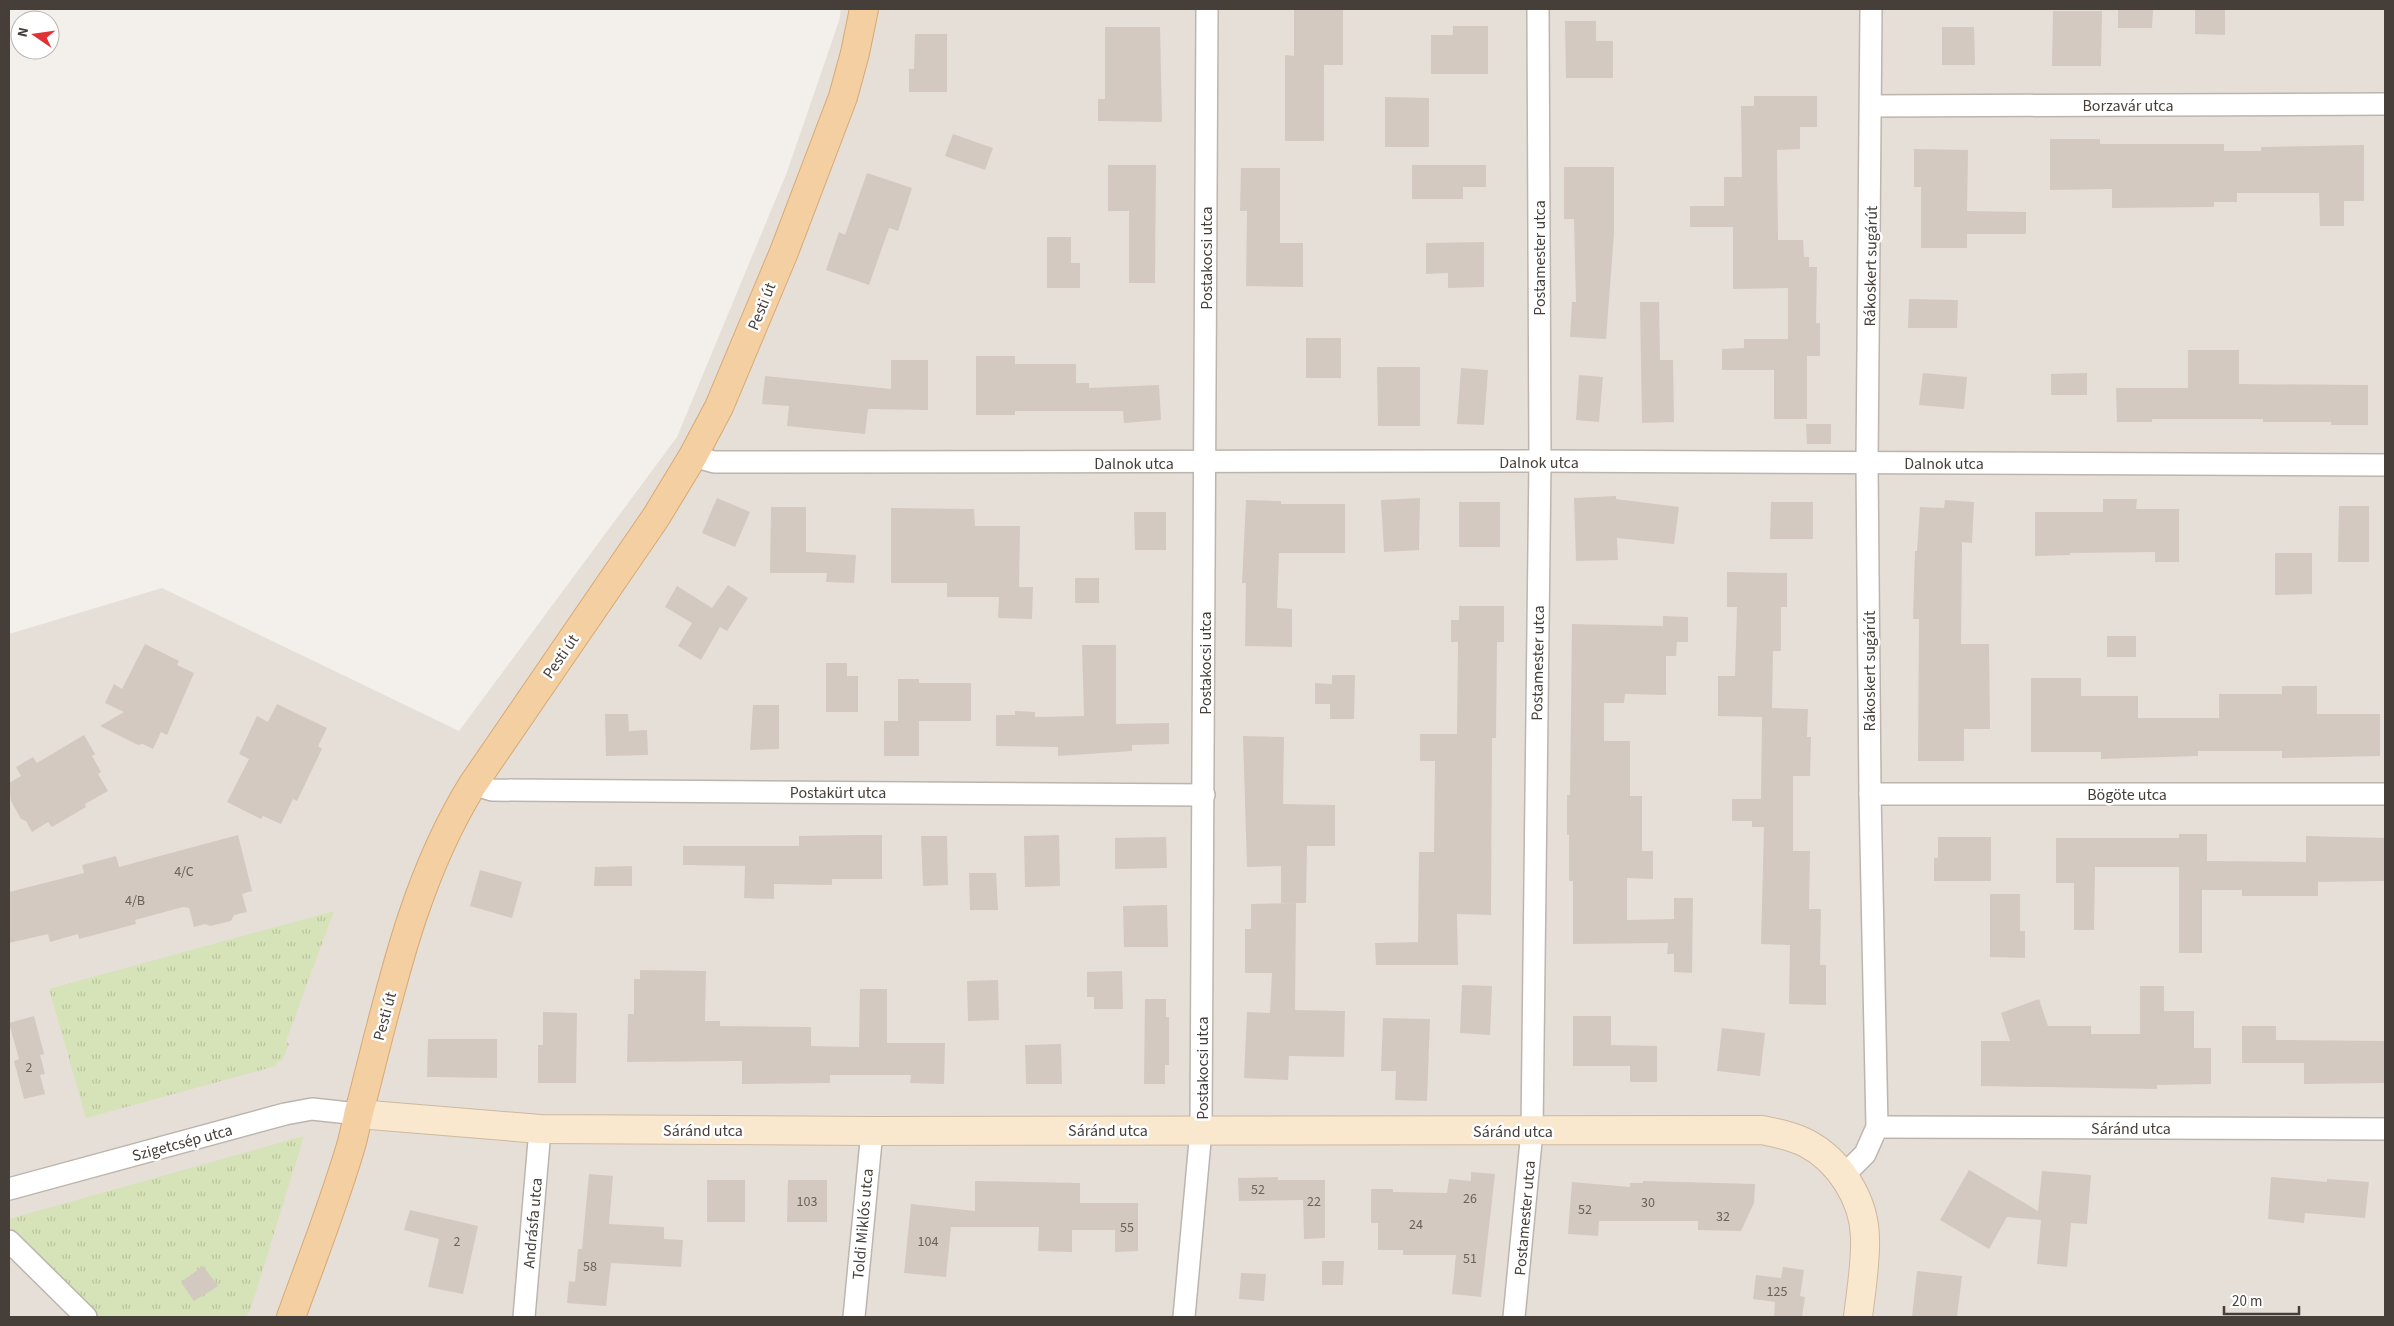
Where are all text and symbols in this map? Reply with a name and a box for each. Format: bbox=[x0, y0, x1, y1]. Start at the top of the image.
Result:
north arrow bbox=[10, 10, 60, 60]
text: N bbox=[13, 26, 34, 39]
street label: Borzavár utca bbox=[2082, 95, 2174, 117]
street label: Postamester utca bbox=[1529, 200, 1551, 316]
street label: Rákoskert sugárút bbox=[1859, 205, 1883, 327]
street label: Postakocsi utca bbox=[1196, 206, 1218, 310]
street label: Pesti út bbox=[742, 279, 782, 334]
street label: Dalnok utca bbox=[1499, 452, 1579, 474]
street label: Dalnok utca bbox=[1094, 453, 1174, 475]
street label: Dalnok utca bbox=[1904, 453, 1984, 475]
street label: Postamester utca bbox=[1526, 605, 1550, 721]
street label: Rákoskert sugárút bbox=[1859, 610, 1881, 731]
street label: Postakocsi utca bbox=[1195, 611, 1217, 715]
street label: Pesti út bbox=[538, 629, 584, 683]
street label: Postakürt utca bbox=[790, 782, 886, 804]
street label: Bögöte utca bbox=[2087, 784, 2167, 806]
house number: 4/C bbox=[174, 862, 194, 882]
house number: 4/B bbox=[125, 891, 145, 911]
street label: Pesti út bbox=[368, 989, 402, 1043]
street label: Postakocsi utca bbox=[1192, 1016, 1214, 1120]
house number: 2 bbox=[26, 1058, 33, 1078]
street label: Sáránd utca bbox=[2091, 1118, 2171, 1140]
street label: Szigetcsép utca bbox=[130, 1119, 235, 1167]
street label: Sáránd utca bbox=[663, 1120, 743, 1142]
street label: Sáránd utca bbox=[1068, 1120, 1148, 1142]
street label: Sáránd utca bbox=[1473, 1121, 1553, 1143]
street label: Postamester utca bbox=[1509, 1160, 1541, 1277]
street label: Toldi Miklós utca bbox=[847, 1168, 879, 1281]
street label: Andrásfa utca bbox=[518, 1177, 548, 1269]
house number: 52 bbox=[1251, 1180, 1265, 1200]
house number: 26 bbox=[1463, 1189, 1477, 1209]
house number: 103 bbox=[797, 1192, 817, 1212]
house number: 22 bbox=[1307, 1192, 1321, 1212]
house number: 30 bbox=[1641, 1193, 1655, 1213]
house number: 52 bbox=[1578, 1200, 1592, 1220]
house number: 32 bbox=[1716, 1207, 1730, 1227]
house number: 24 bbox=[1409, 1215, 1423, 1235]
house number: 55 bbox=[1120, 1218, 1134, 1238]
house number: 2 bbox=[454, 1232, 461, 1252]
house number: 104 bbox=[918, 1232, 938, 1252]
house number: 51 bbox=[1463, 1249, 1477, 1269]
house number: 58 bbox=[583, 1257, 597, 1277]
house number: 125 bbox=[1767, 1282, 1787, 1302]
scale bar bbox=[2224, 1284, 2299, 1316]
text: 20 m bbox=[2232, 1291, 2262, 1312]

